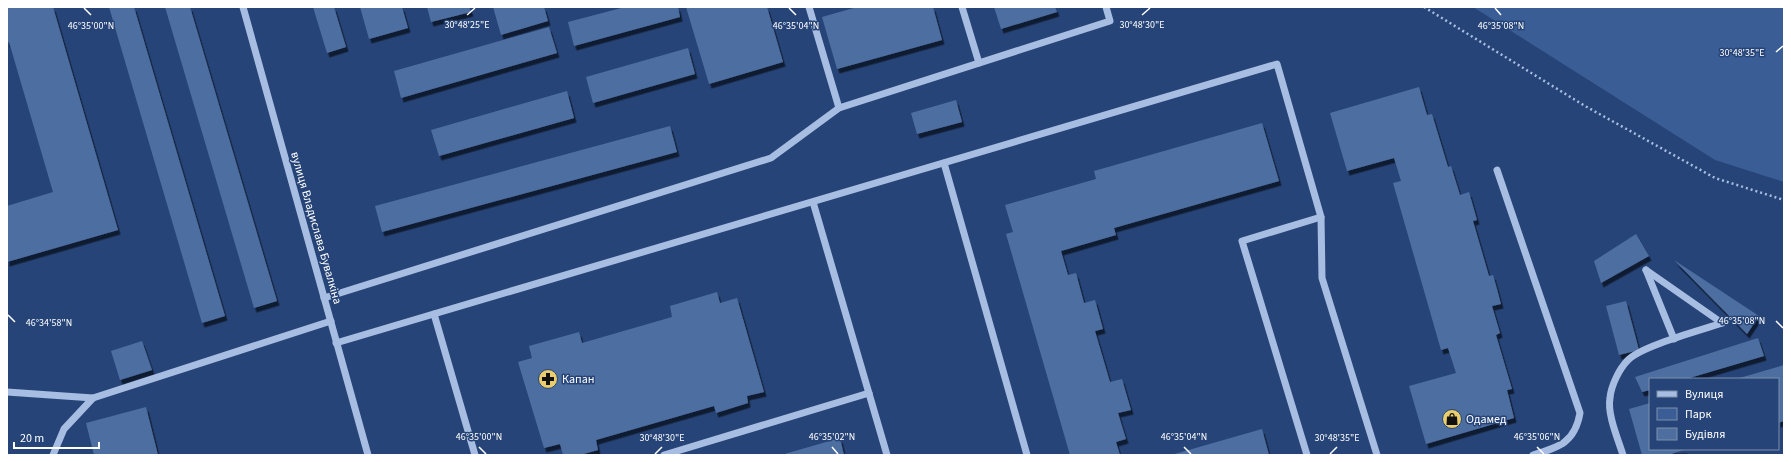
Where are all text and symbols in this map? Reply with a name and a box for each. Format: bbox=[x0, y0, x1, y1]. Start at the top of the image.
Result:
text: 30°48'25"E bbox=[444, 18, 490, 32]
text: 30°48'30"E bbox=[1119, 18, 1165, 32]
text: 46°35'00"N bbox=[68, 19, 114, 33]
text: 46°35'04"N bbox=[773, 19, 819, 33]
text: 46°35'08"N bbox=[1478, 19, 1524, 33]
text: 30°48'35"E bbox=[1719, 46, 1765, 60]
street label: вулиця Владислава Бувалкіна bbox=[286, 150, 346, 306]
text: 46°35'08"N bbox=[1719, 314, 1765, 328]
text: 46°34'58"N bbox=[26, 316, 72, 330]
pharmacy icon: Капан bbox=[537, 368, 559, 390]
place label: Капан bbox=[562, 371, 594, 388]
legend bbox=[1649, 378, 1779, 450]
text: Вулиця bbox=[1685, 386, 1723, 403]
text: Парк bbox=[1685, 406, 1711, 423]
shop icon: Одамед bbox=[1441, 408, 1463, 430]
place label: Одамед bbox=[1466, 411, 1507, 428]
scale bar bbox=[14, 424, 99, 450]
text: Будівля bbox=[1685, 426, 1725, 443]
text: 20 m bbox=[20, 430, 44, 447]
text: 46°35'00"N bbox=[456, 430, 502, 444]
text: 46°35'02"N bbox=[809, 430, 855, 444]
text: 46°35'04"N bbox=[1161, 430, 1207, 444]
text: 46°35'06"N bbox=[1514, 430, 1560, 444]
text: 30°48'30"E bbox=[639, 431, 685, 445]
text: 30°48'35"E bbox=[1314, 431, 1360, 445]

